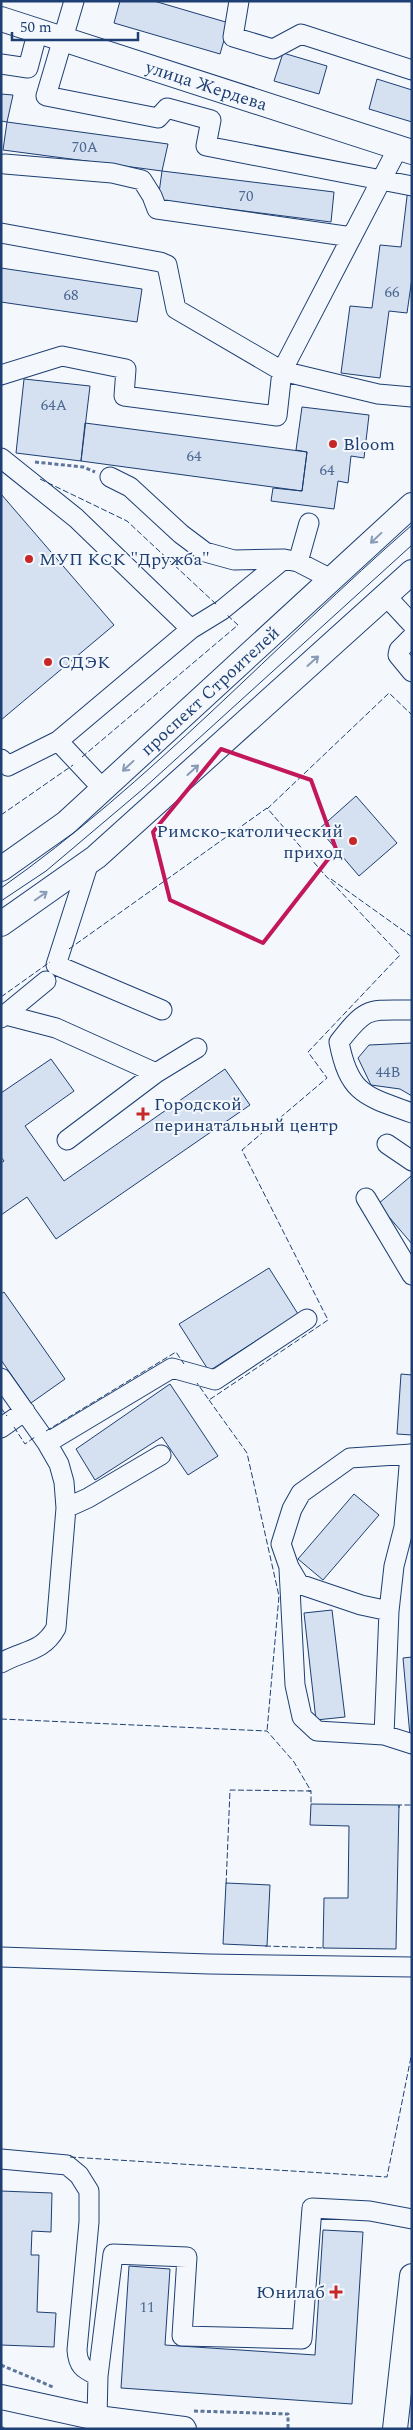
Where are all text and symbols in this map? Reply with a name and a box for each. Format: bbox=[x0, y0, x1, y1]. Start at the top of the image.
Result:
scale bar bbox=[12, 10, 139, 42]
text: 50 m bbox=[20, 16, 52, 39]
street label: улица Жердева bbox=[141, 53, 271, 118]
house number: 70А bbox=[72, 136, 98, 159]
house number: 70 bbox=[238, 185, 254, 208]
house number: 66 bbox=[384, 281, 400, 304]
house number: 68 bbox=[63, 284, 79, 307]
house number: 64А bbox=[41, 394, 67, 417]
place label: Bloom bbox=[343, 431, 395, 458]
marker: Bloom bbox=[327, 438, 339, 450]
house number: 64 bbox=[186, 445, 202, 468]
house number: 64 bbox=[319, 459, 335, 482]
one-way arrow bbox=[369, 532, 382, 544]
place label: МУП КСК "Дружба" bbox=[39, 546, 210, 573]
marker: МУП КСК "Дружба" bbox=[23, 553, 35, 565]
street label: проспект Строителей bbox=[134, 620, 286, 762]
place label: СДЭК bbox=[58, 649, 110, 676]
one-way arrow bbox=[307, 655, 320, 667]
marker: СДЭК bbox=[42, 656, 54, 668]
one-way arrow bbox=[121, 760, 134, 772]
one-way arrow bbox=[186, 764, 199, 776]
place label: Римско-католический приход bbox=[157, 818, 343, 866]
marker: Римско-католический приход bbox=[347, 835, 359, 847]
one-way arrow bbox=[34, 891, 48, 901]
house number: 44В bbox=[376, 1061, 401, 1084]
place label: Городской перинатальный центр bbox=[154, 1091, 338, 1139]
marker: Городской перинатальный центр bbox=[136, 1107, 150, 1121]
place label: Юнилаб bbox=[256, 2279, 325, 2306]
marker: Юнилаб bbox=[329, 2285, 343, 2299]
house number: 11 bbox=[139, 2296, 155, 2319]

